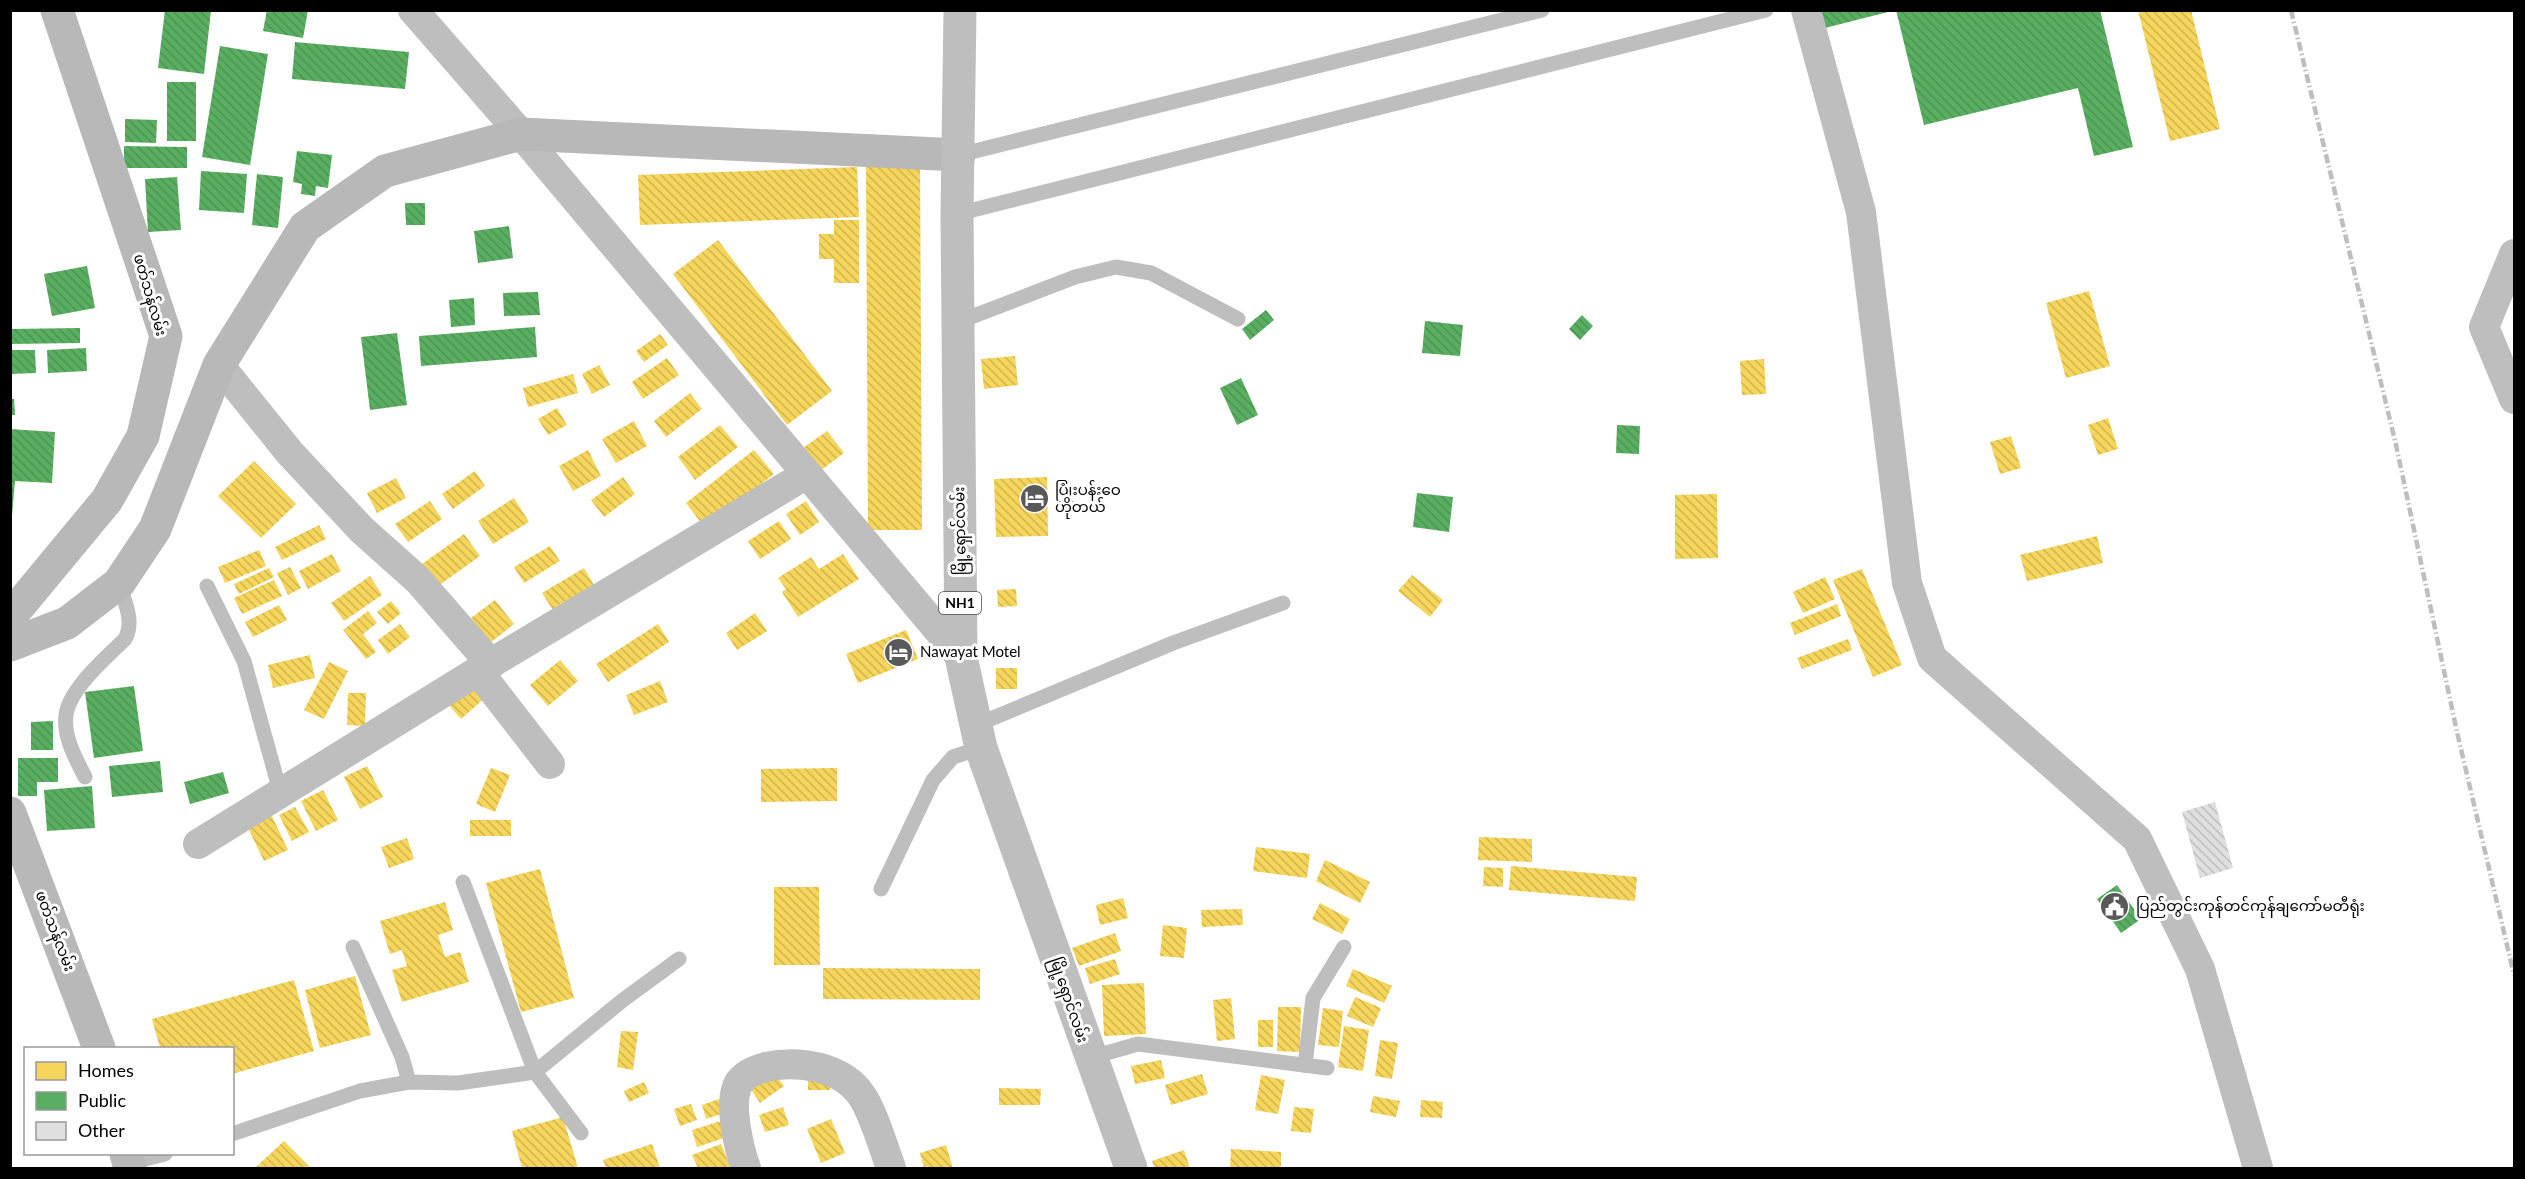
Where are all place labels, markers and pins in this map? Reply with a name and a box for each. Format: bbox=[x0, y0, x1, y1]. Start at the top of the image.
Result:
place label: ပြုံးပန်းဝေ ဟိုတယ် bbox=[1055, 480, 1121, 519]
hotel icon: ပြုံးပန်းဝေ ဟိုတယ် bbox=[1018, 483, 1050, 515]
hotel icon: Nawayat Motel bbox=[883, 636, 915, 668]
place label: Nawayat Motel bbox=[920, 642, 1021, 660]
public building icon: ပြည်တွင်းကုန်တင်ကုန်ချကော်မတီရုံး bbox=[2099, 890, 2131, 922]
place label: ပြည်တွင်းကုန်တင်ကုန်ချကော်မတီရုံး bbox=[2136, 896, 2365, 918]

